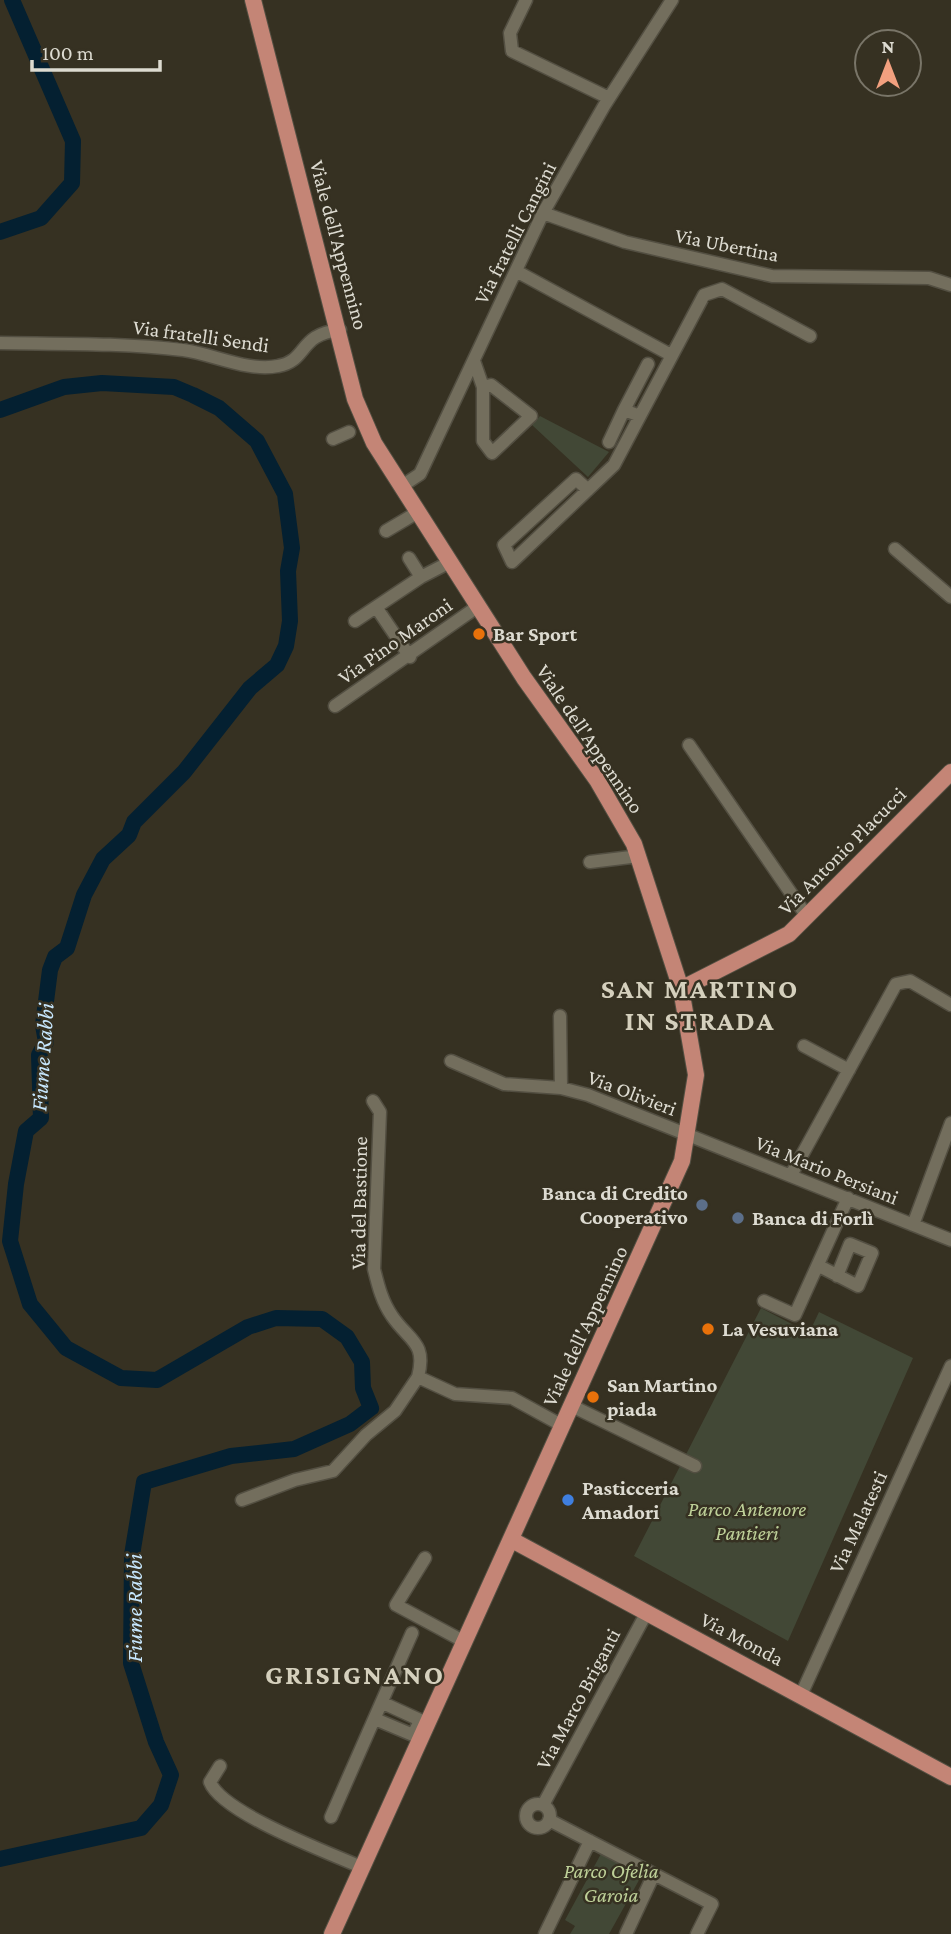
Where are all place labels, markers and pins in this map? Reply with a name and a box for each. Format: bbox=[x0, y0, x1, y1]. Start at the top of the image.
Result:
place label: Bar Sport bbox=[493, 622, 577, 646]
marker: Bar Sport bbox=[471, 626, 487, 642]
place label: Banca di Credito Cooperativo bbox=[542, 1181, 688, 1229]
marker: Banca di Credito Cooperativo bbox=[694, 1197, 710, 1213]
place label: Banca di Forlì bbox=[752, 1206, 874, 1230]
marker: Banca di Forlì bbox=[730, 1210, 746, 1226]
place label: La Vesuviana bbox=[722, 1317, 839, 1341]
marker: La Vesuviana bbox=[700, 1321, 716, 1337]
place label: San Martino piada bbox=[607, 1373, 717, 1421]
marker: San Martino piada bbox=[585, 1389, 601, 1405]
place label: Pasticceria Amadori bbox=[581, 1476, 680, 1524]
marker: Pasticceria Amadori bbox=[560, 1492, 576, 1508]

